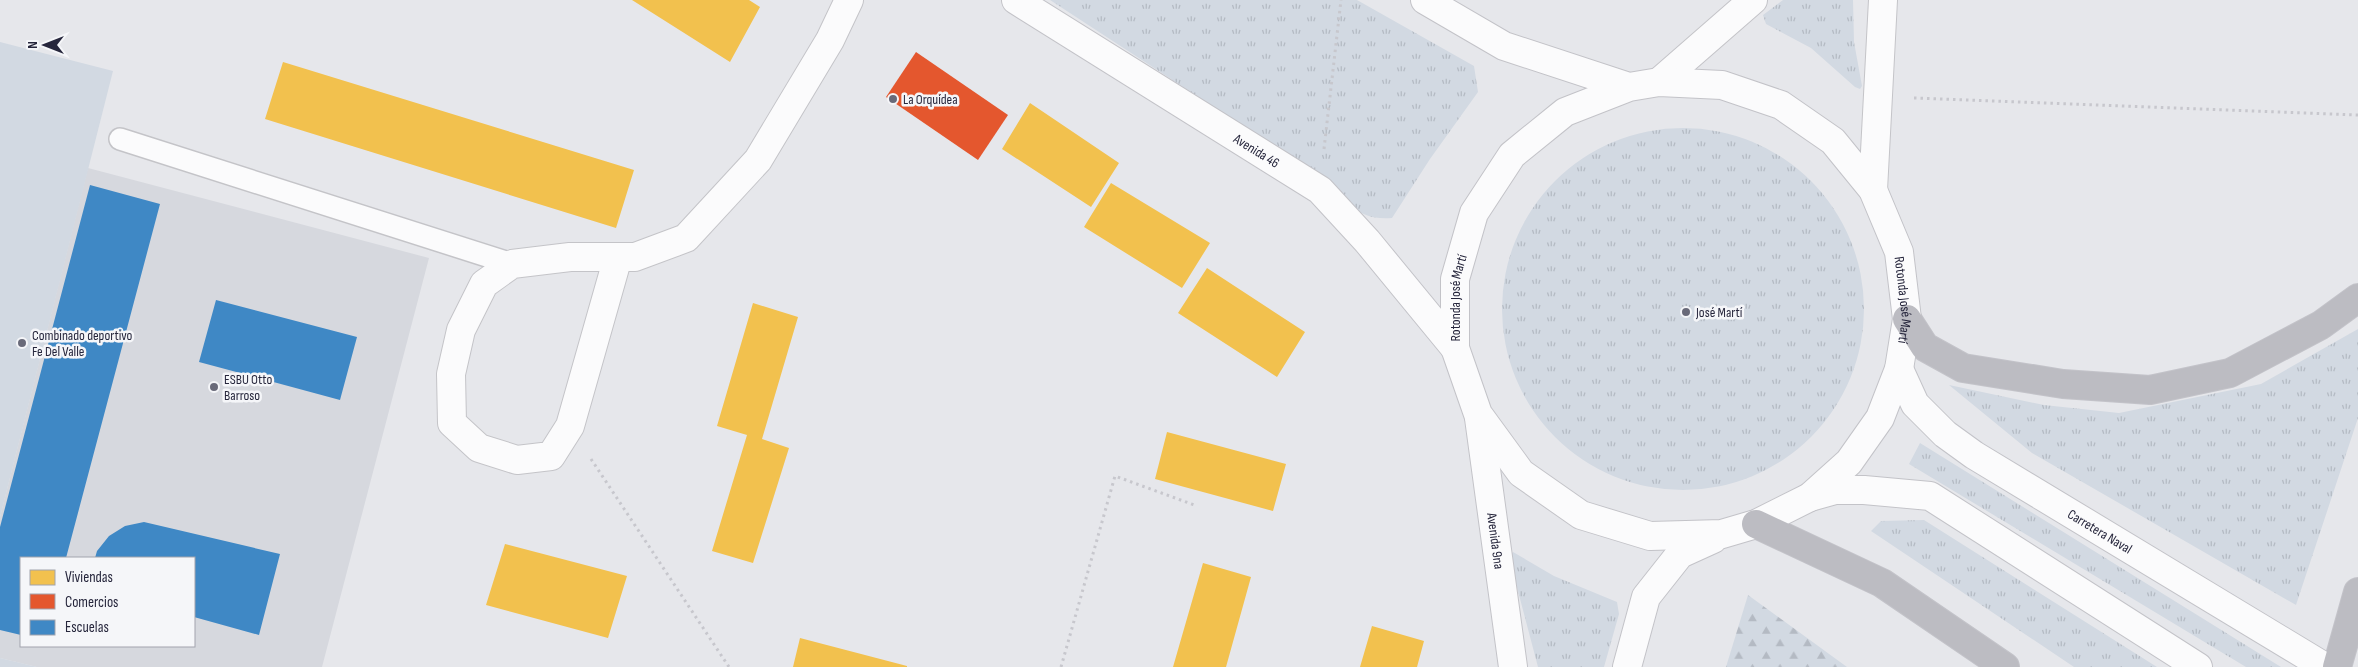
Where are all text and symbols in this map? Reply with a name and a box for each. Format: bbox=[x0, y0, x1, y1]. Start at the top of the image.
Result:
north arrow bbox=[20, 20, 70, 70]
text: N bbox=[24, 41, 41, 49]
place label: La Orquídea bbox=[903, 91, 958, 108]
marker: La Orquídea bbox=[887, 93, 899, 105]
street label: Avenida 46 bbox=[1230, 129, 1283, 171]
street label: Rotonda José Martí bbox=[1447, 252, 1470, 341]
street label: Rotonda José Martí bbox=[1891, 255, 1915, 345]
place label: José Martí bbox=[1695, 304, 1743, 321]
marker: José Martí bbox=[1680, 306, 1692, 318]
place label: Combinado deportivo Fe Del Valle bbox=[32, 327, 133, 360]
marker: Combinado deportivo Fe Del Valle bbox=[16, 337, 28, 349]
place label: ESBU Otto Barroso bbox=[224, 371, 272, 404]
marker: ESBU Otto Barroso bbox=[208, 381, 220, 393]
street label: Carretera Naval bbox=[2065, 505, 2135, 557]
street label: Avenida 9na bbox=[1483, 511, 1508, 570]
legend bbox=[20, 557, 195, 647]
text: Viviendas bbox=[65, 568, 113, 587]
text: Comercios bbox=[65, 593, 119, 612]
text: Escuelas bbox=[65, 618, 109, 637]

